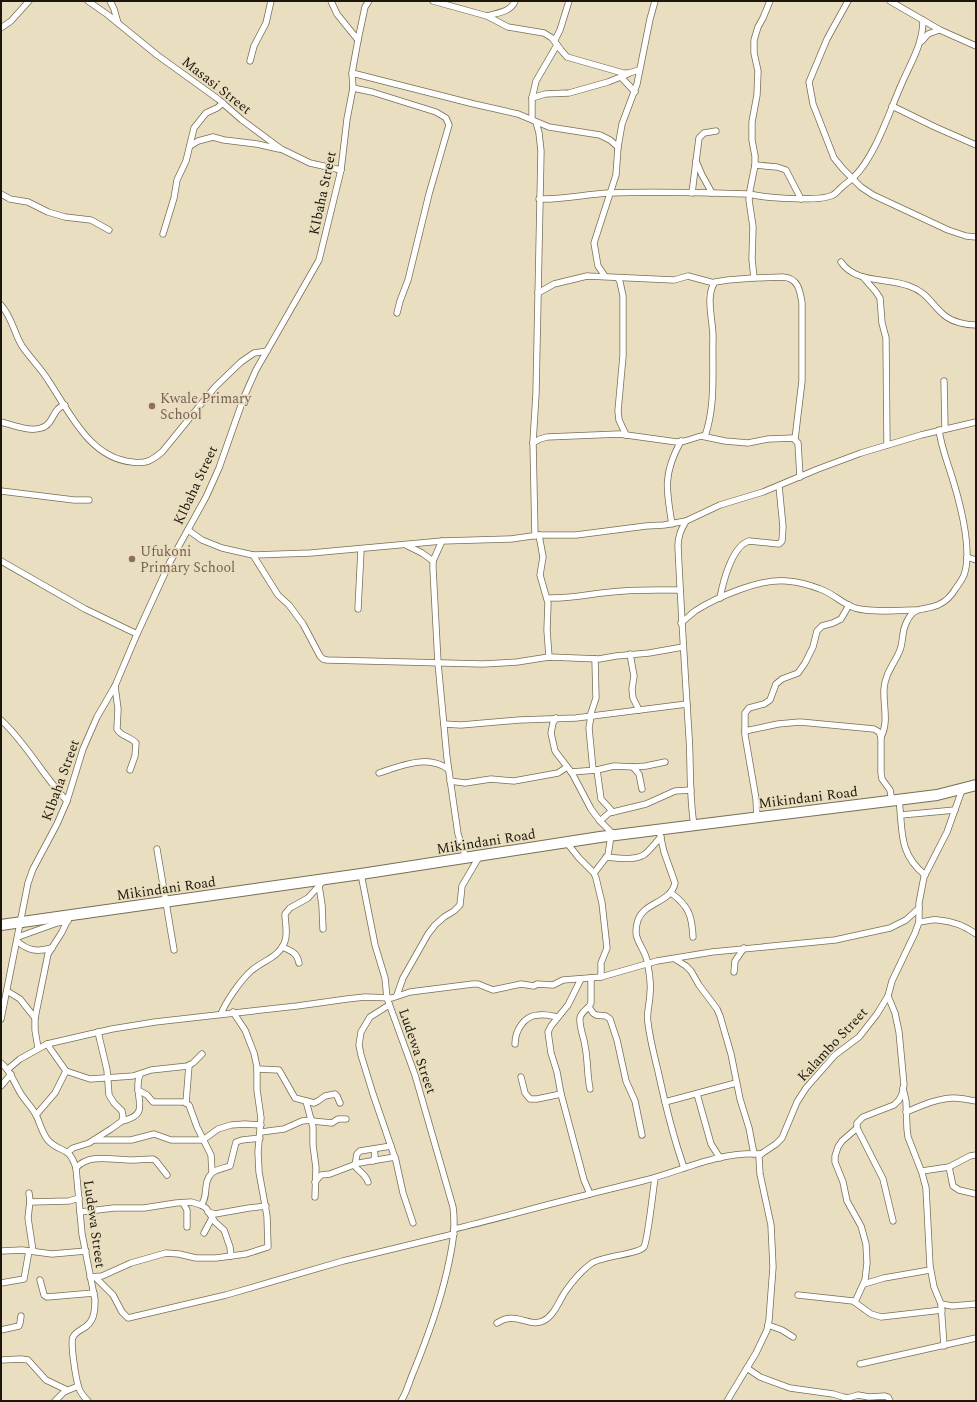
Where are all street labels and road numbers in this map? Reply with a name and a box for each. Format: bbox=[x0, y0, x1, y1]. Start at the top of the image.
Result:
street label: Masasi Street bbox=[177, 51, 256, 119]
street label: KIbaha Street bbox=[303, 149, 342, 237]
street label: KIbaha Street bbox=[168, 442, 223, 528]
street label: KIbaha Street bbox=[36, 736, 85, 824]
street label: Mikindani Road bbox=[757, 781, 859, 814]
street label: Mikindani Road bbox=[435, 823, 537, 860]
street label: Mikindani Road bbox=[115, 871, 217, 906]
street label: Kalambo Street bbox=[792, 1002, 873, 1086]
street label: Ludewa Street bbox=[393, 1006, 442, 1097]
street label: Ludewa Street bbox=[78, 1179, 111, 1270]

